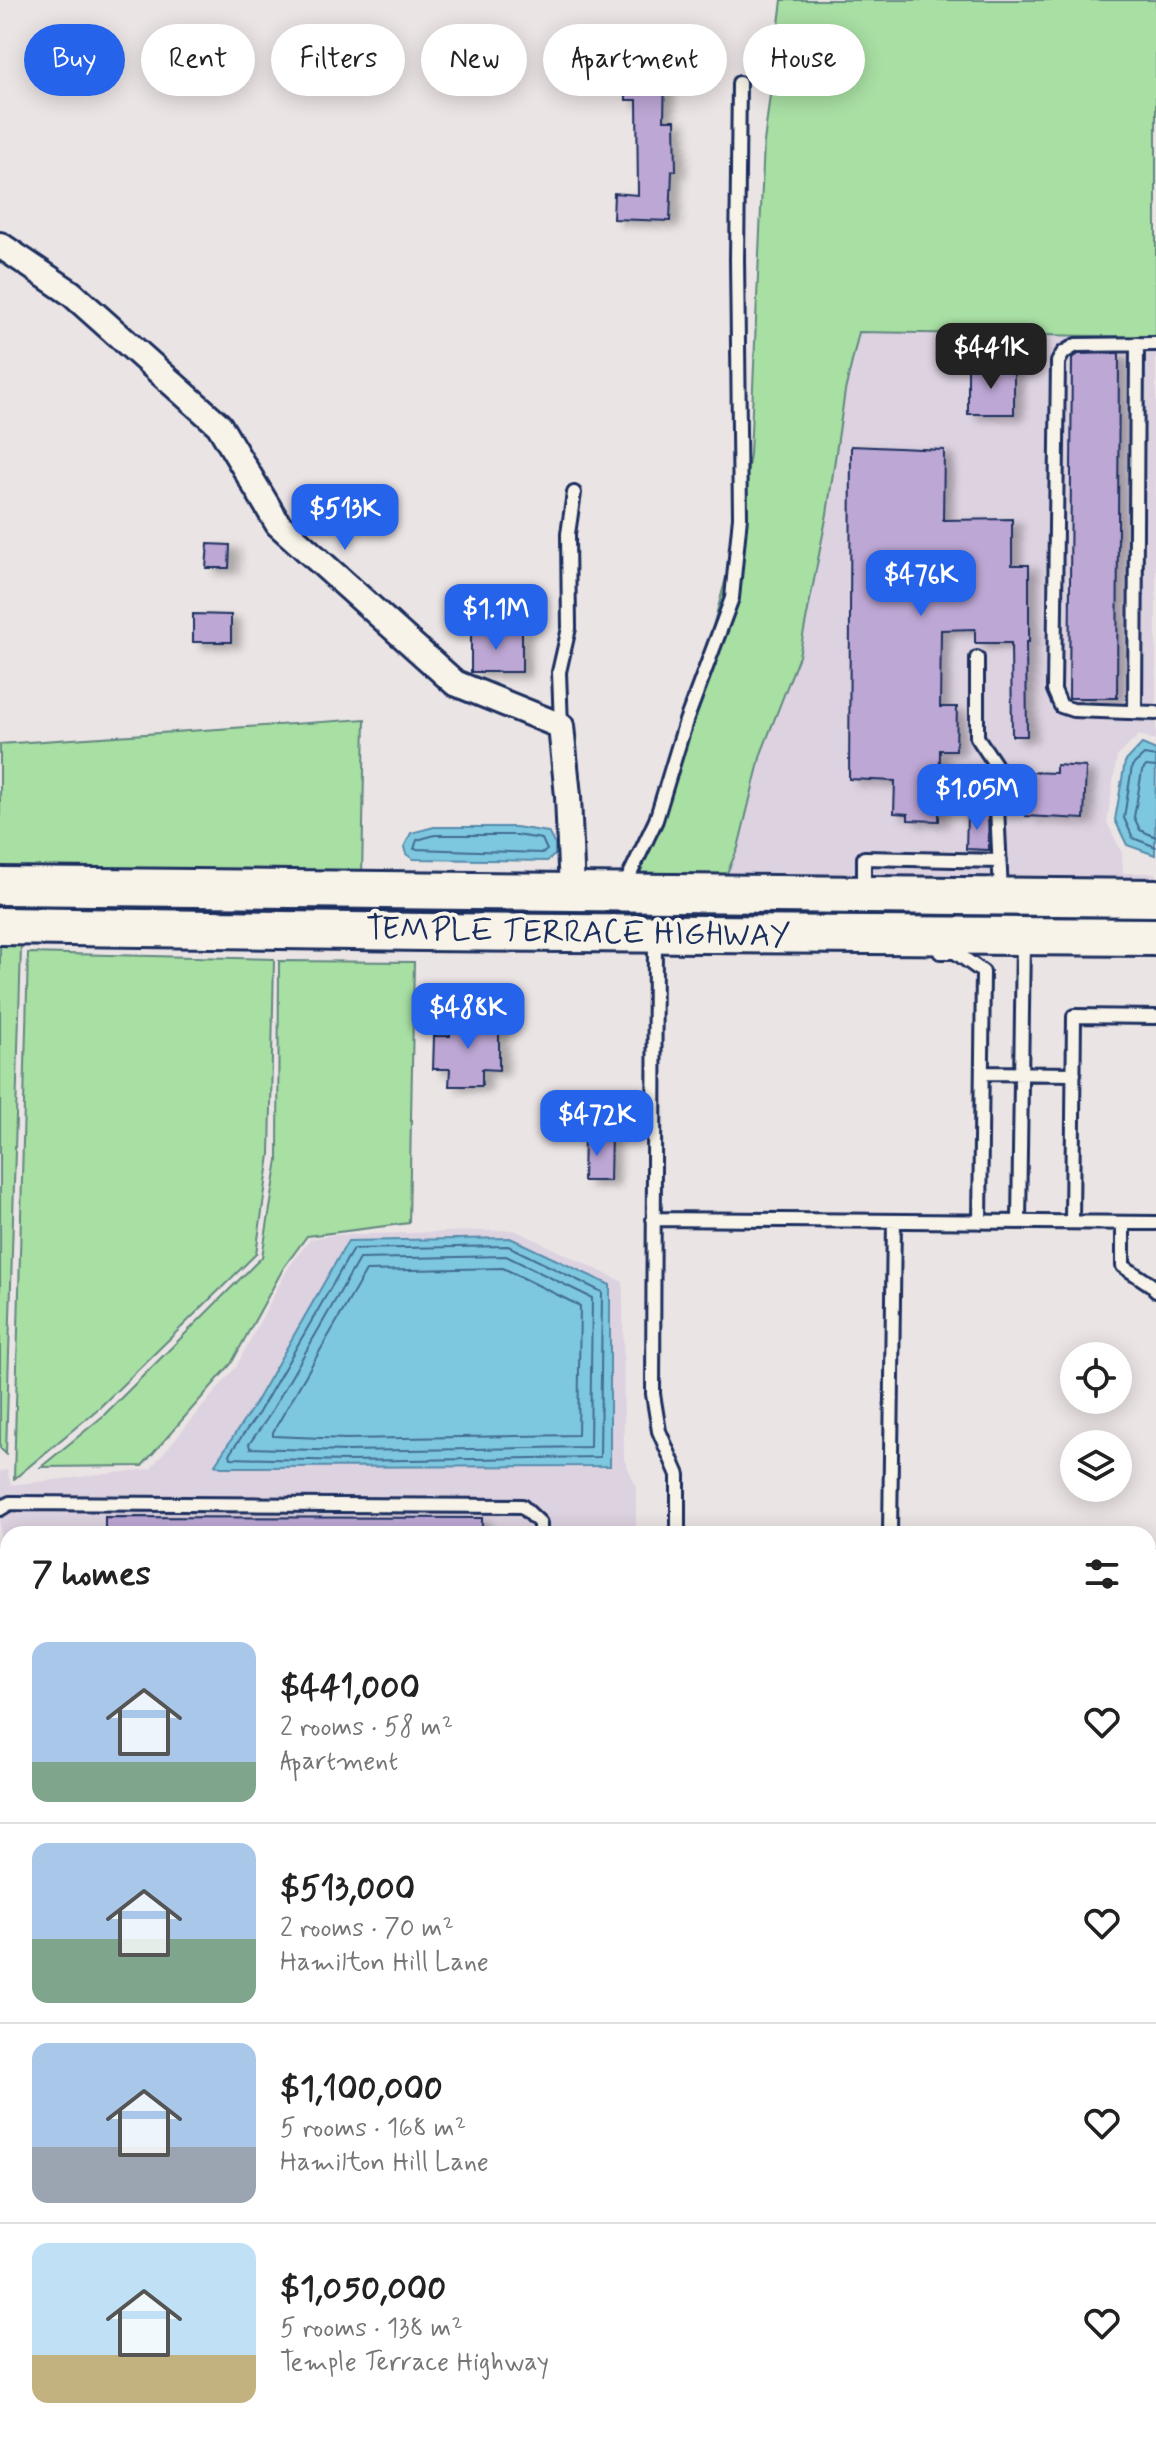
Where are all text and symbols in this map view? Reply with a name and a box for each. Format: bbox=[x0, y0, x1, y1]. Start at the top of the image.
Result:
chip: Buy bbox=[24, 24, 125, 96]
chip: Rent bbox=[141, 24, 255, 96]
chip: Filters bbox=[271, 24, 405, 96]
chip: New bbox=[421, 24, 527, 96]
chip: Apartment bbox=[543, 24, 727, 96]
chip: House bbox=[743, 24, 865, 96]
pin: $441K bbox=[935, 323, 1047, 391]
text: $441K bbox=[954, 332, 1028, 366]
pin: $513K bbox=[289, 484, 401, 552]
text: $513K bbox=[309, 493, 381, 527]
pin: $476K bbox=[865, 550, 977, 618]
text: $476K bbox=[884, 559, 958, 593]
pin: $1.1M bbox=[440, 584, 552, 652]
text: $1.1M bbox=[463, 593, 529, 627]
pin: $1.05M bbox=[912, 764, 1042, 832]
text: $1.05M bbox=[935, 773, 1019, 807]
street label: TEMPLE TERRACE HIGHWAY bbox=[365, 908, 791, 958]
pin: $488K bbox=[412, 983, 524, 1051]
text: $488K bbox=[429, 992, 507, 1026]
pin: $472K bbox=[541, 1090, 653, 1158]
text: $472K bbox=[558, 1099, 636, 1133]
map controls bbox=[1060, 1342, 1132, 1502]
button: locate bbox=[1060, 1342, 1132, 1414]
button: layers bbox=[1060, 1430, 1132, 1502]
text: 7 homes bbox=[32, 1552, 151, 1597]
icon: filters bbox=[1080, 1552, 1124, 1596]
text: $441,000 bbox=[280, 1666, 420, 1711]
icon: home bbox=[96, 1674, 192, 1770]
icon: heart bbox=[1080, 1700, 1124, 1744]
text: 2 rooms · 58 m² bbox=[280, 1711, 453, 1745]
text: Apartment bbox=[280, 1745, 398, 1779]
text: $513,000 bbox=[280, 1867, 415, 1912]
icon: home bbox=[96, 1875, 192, 1971]
icon: heart bbox=[1080, 1901, 1124, 1945]
text: 2 rooms · 70 m² bbox=[280, 1912, 454, 1946]
text: Hamilton Hill Lane bbox=[280, 1946, 489, 1980]
text: $1,100,000 bbox=[280, 2067, 443, 2112]
icon: home bbox=[96, 2075, 192, 2171]
icon: heart bbox=[1080, 2101, 1124, 2145]
text: 5 rooms · 168 m² bbox=[280, 2112, 466, 2146]
text: Hamilton Hill Lane bbox=[280, 2146, 489, 2180]
text: $1,050,000 bbox=[280, 2267, 446, 2312]
icon: home bbox=[96, 2275, 192, 2371]
icon: heart bbox=[1080, 2301, 1124, 2345]
text: 5 rooms · 138 m² bbox=[280, 2312, 463, 2346]
text: Temple Terrace Highway bbox=[280, 2346, 549, 2380]

